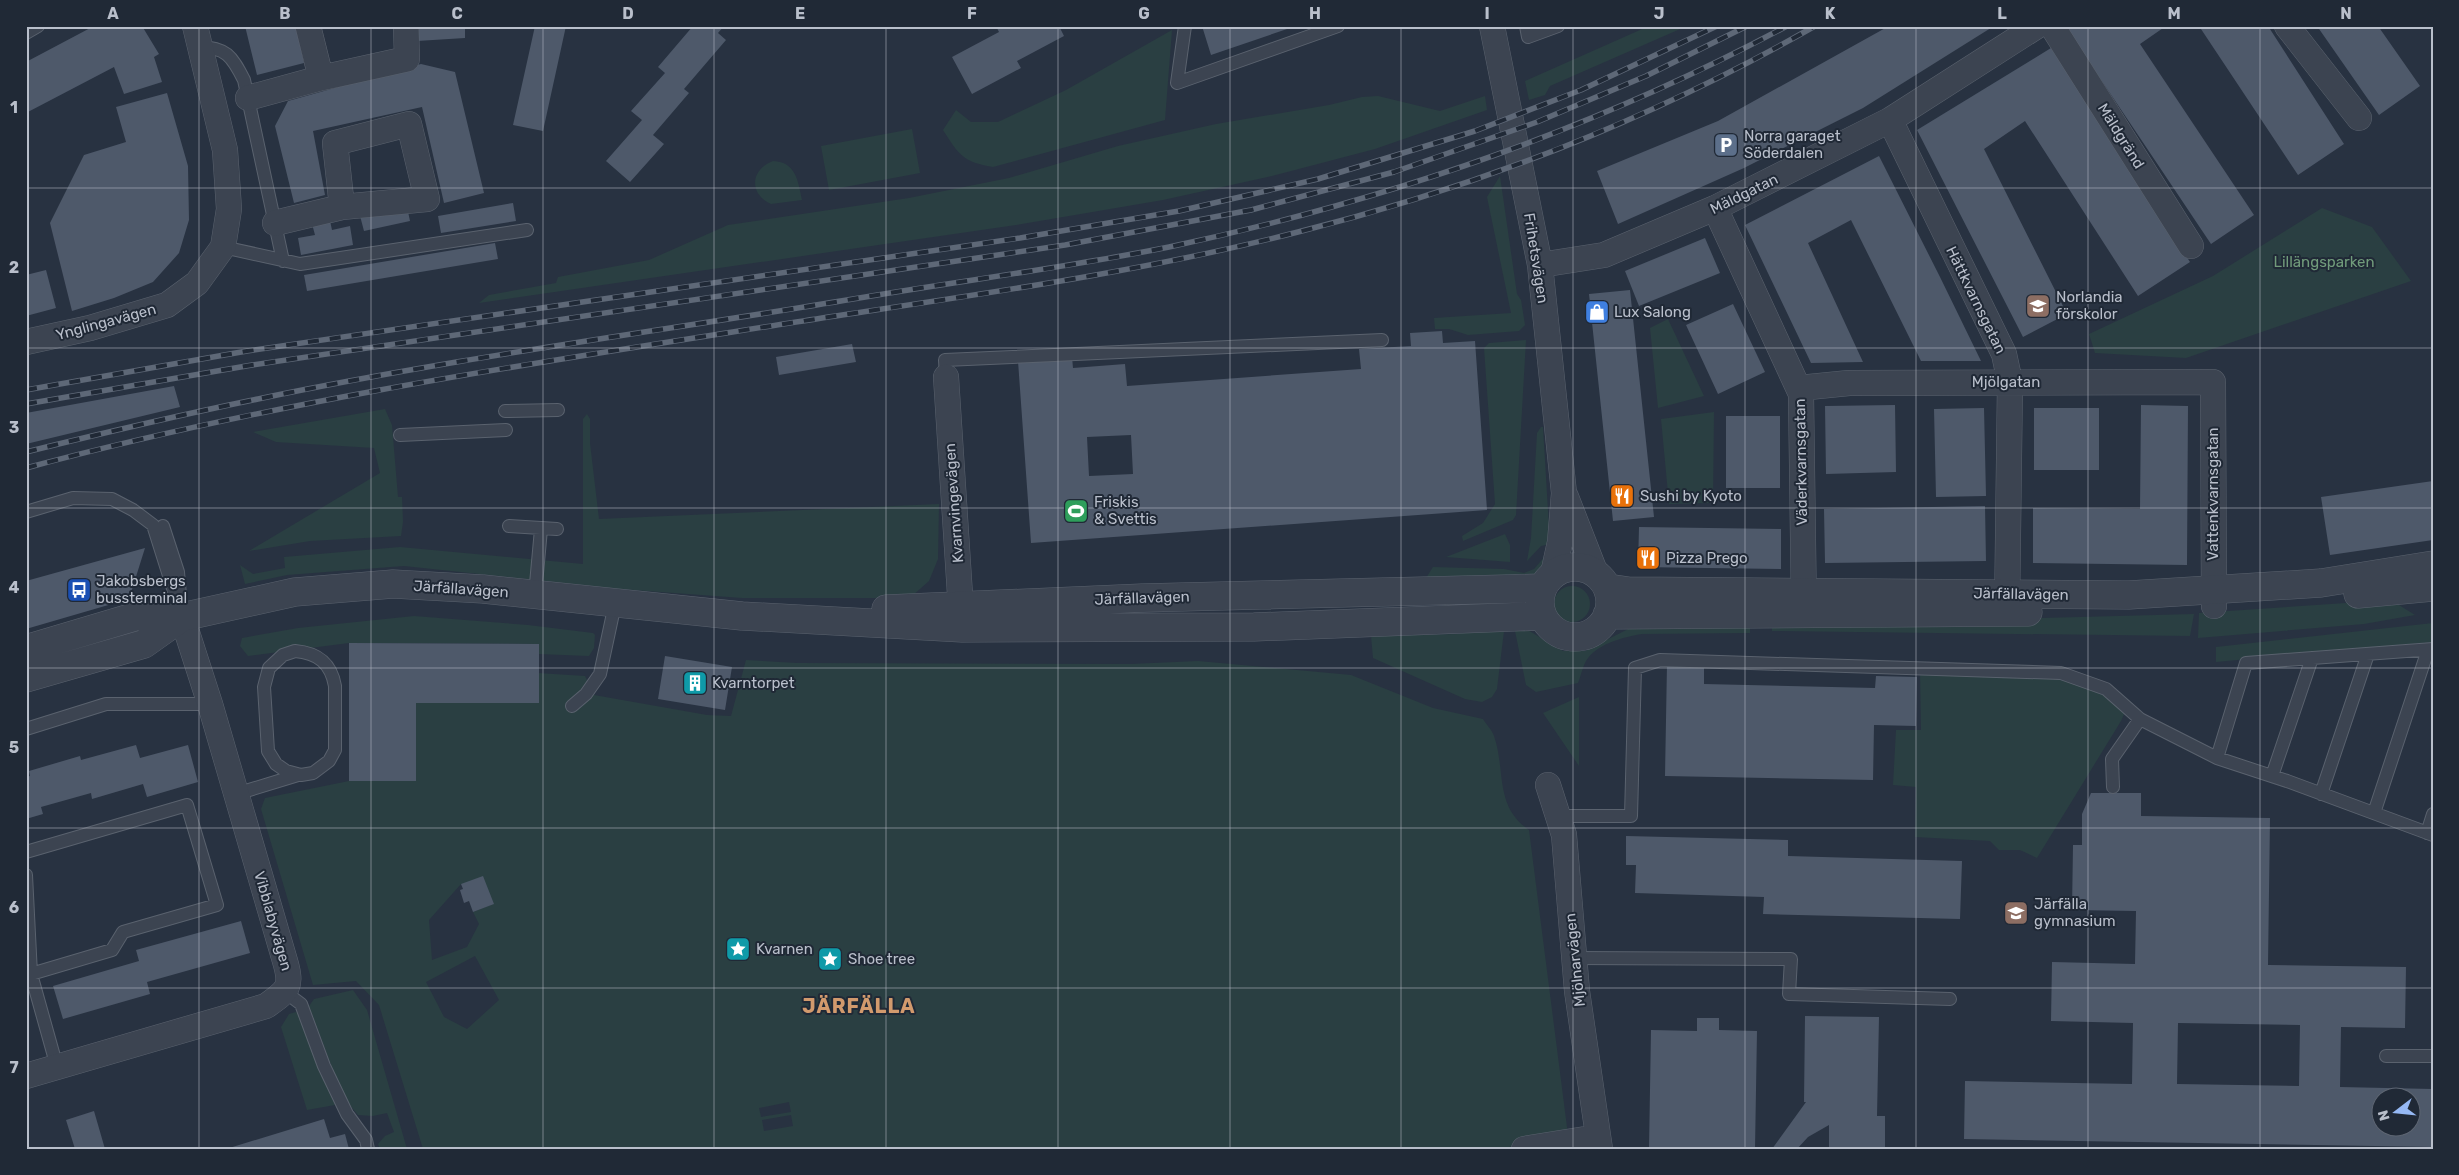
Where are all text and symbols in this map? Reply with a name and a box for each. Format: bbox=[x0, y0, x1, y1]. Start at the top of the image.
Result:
text: A bbox=[107, 4, 119, 23]
text: B bbox=[279, 4, 291, 23]
text: C bbox=[451, 4, 463, 23]
text: D bbox=[622, 4, 634, 23]
text: E bbox=[795, 4, 805, 23]
text: F bbox=[967, 4, 977, 23]
text: G bbox=[1138, 4, 1150, 23]
text: H bbox=[1309, 4, 1321, 23]
text: I bbox=[1484, 4, 1490, 23]
text: J bbox=[1654, 4, 1664, 23]
text: K bbox=[1825, 4, 1836, 23]
text: L bbox=[1997, 4, 2007, 23]
text: M bbox=[2167, 4, 2181, 23]
text: N bbox=[2340, 4, 2352, 23]
text: 1 bbox=[10, 98, 18, 117]
street label: Mäldgränd bbox=[2094, 100, 2148, 172]
place label: Norra garaget Söderdalen bbox=[1744, 127, 1841, 162]
parking icon: Norra garaget Söderdalen bbox=[1713, 132, 1739, 158]
street label: Mäldgatan bbox=[1707, 170, 1781, 218]
street label: Frihetsvägen bbox=[1520, 211, 1552, 305]
street label: Hättkvarnsgatan bbox=[1942, 243, 2010, 357]
park label: Lillängsparken bbox=[2273, 253, 2375, 271]
text: 2 bbox=[9, 258, 19, 277]
place label: Norlandia förskolor bbox=[2056, 288, 2123, 323]
school or university icon: Norlandia förskolor bbox=[2025, 293, 2051, 319]
shop icon: Lux Salong bbox=[1584, 299, 1610, 325]
street label: Ynglingavägen bbox=[54, 300, 158, 344]
place label: Lux Salong bbox=[1614, 303, 1691, 321]
street label: Mjölgatan bbox=[1972, 373, 2040, 391]
street label: Väderkvarnsgatan bbox=[1791, 398, 1811, 526]
text: 3 bbox=[9, 418, 19, 437]
street label: Vattenkvarnsgatan bbox=[2204, 427, 2222, 561]
street label: Kvarnvingevägen bbox=[941, 443, 967, 563]
restaurant icon: Sushi by Kyoto bbox=[1609, 483, 1635, 509]
place label: Sushi by Kyoto bbox=[1640, 487, 1742, 505]
place label: Friskis & Svettis bbox=[1094, 493, 1157, 528]
sports icon: Friskis & Svettis bbox=[1063, 498, 1089, 524]
restaurant icon: Pizza Prego bbox=[1635, 545, 1661, 571]
place label: Pizza Prego bbox=[1666, 549, 1748, 567]
place label: Jakobsbergs bussterminal bbox=[96, 572, 187, 607]
bus stop icon: Jakobsbergs bussterminal bbox=[66, 577, 92, 603]
street label: Järfällavägen bbox=[413, 577, 509, 601]
text: 4 bbox=[9, 578, 20, 597]
street label: Järfällavägen bbox=[1973, 584, 2069, 604]
street label: Järfällavägen bbox=[1094, 587, 1190, 609]
building icon: Kvarntorpet bbox=[682, 670, 708, 696]
place label: Kvarntorpet bbox=[712, 674, 795, 692]
text: 5 bbox=[9, 738, 19, 757]
street label: Vibblabyvägen bbox=[250, 869, 296, 973]
place label: Järfälla gymnasium bbox=[2034, 895, 2116, 930]
text: 6 bbox=[9, 898, 19, 917]
school or university icon: Järfälla gymnasium bbox=[2003, 900, 2029, 926]
street label: Mjölnarvägen bbox=[1561, 912, 1589, 1008]
place icon: Kvarnen bbox=[725, 936, 751, 962]
place label: Kvarnen bbox=[756, 940, 813, 958]
place icon: Shoe tree bbox=[817, 946, 843, 972]
place label: Shoe tree bbox=[848, 950, 915, 968]
district label: JÄRFÄLLA bbox=[802, 994, 916, 1018]
text: 7 bbox=[9, 1058, 19, 1077]
north arrow bbox=[2372, 1088, 2422, 1138]
text: N bbox=[2374, 1108, 2394, 1123]

